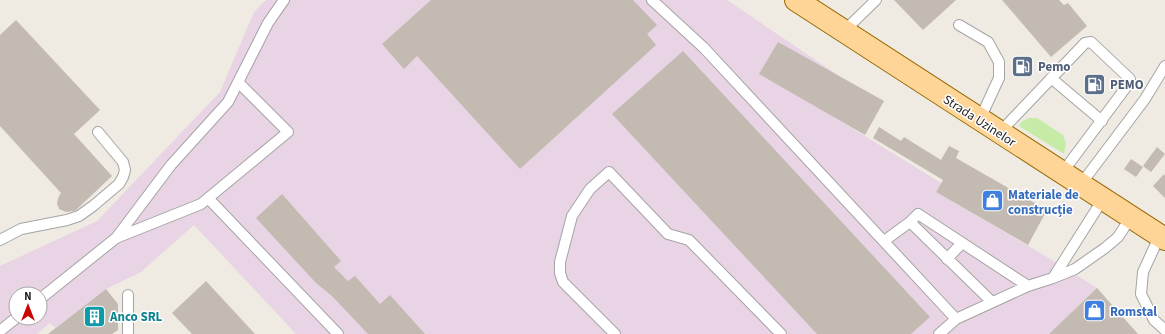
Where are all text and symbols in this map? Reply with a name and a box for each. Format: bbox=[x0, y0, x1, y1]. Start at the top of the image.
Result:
fuel station icon: Pemo bbox=[1010, 53, 1036, 79]
place label: Pemo bbox=[1038, 58, 1071, 76]
fuel station icon: PEMO bbox=[1082, 71, 1108, 97]
place label: PEMO bbox=[1110, 76, 1144, 94]
street label: Strada Uzinelor bbox=[939, 90, 1020, 151]
place label: Materiale de construcție bbox=[1008, 186, 1079, 219]
shop icon: Materiale de construcție bbox=[979, 188, 1005, 214]
north arrow bbox=[8, 286, 48, 326]
text: N bbox=[24, 289, 32, 304]
shop icon: Romstal bbox=[1082, 298, 1108, 324]
building icon: Anco SRL bbox=[81, 303, 107, 329]
place label: Romstal bbox=[1110, 303, 1157, 321]
place label: Anco SRL bbox=[109, 308, 163, 326]

